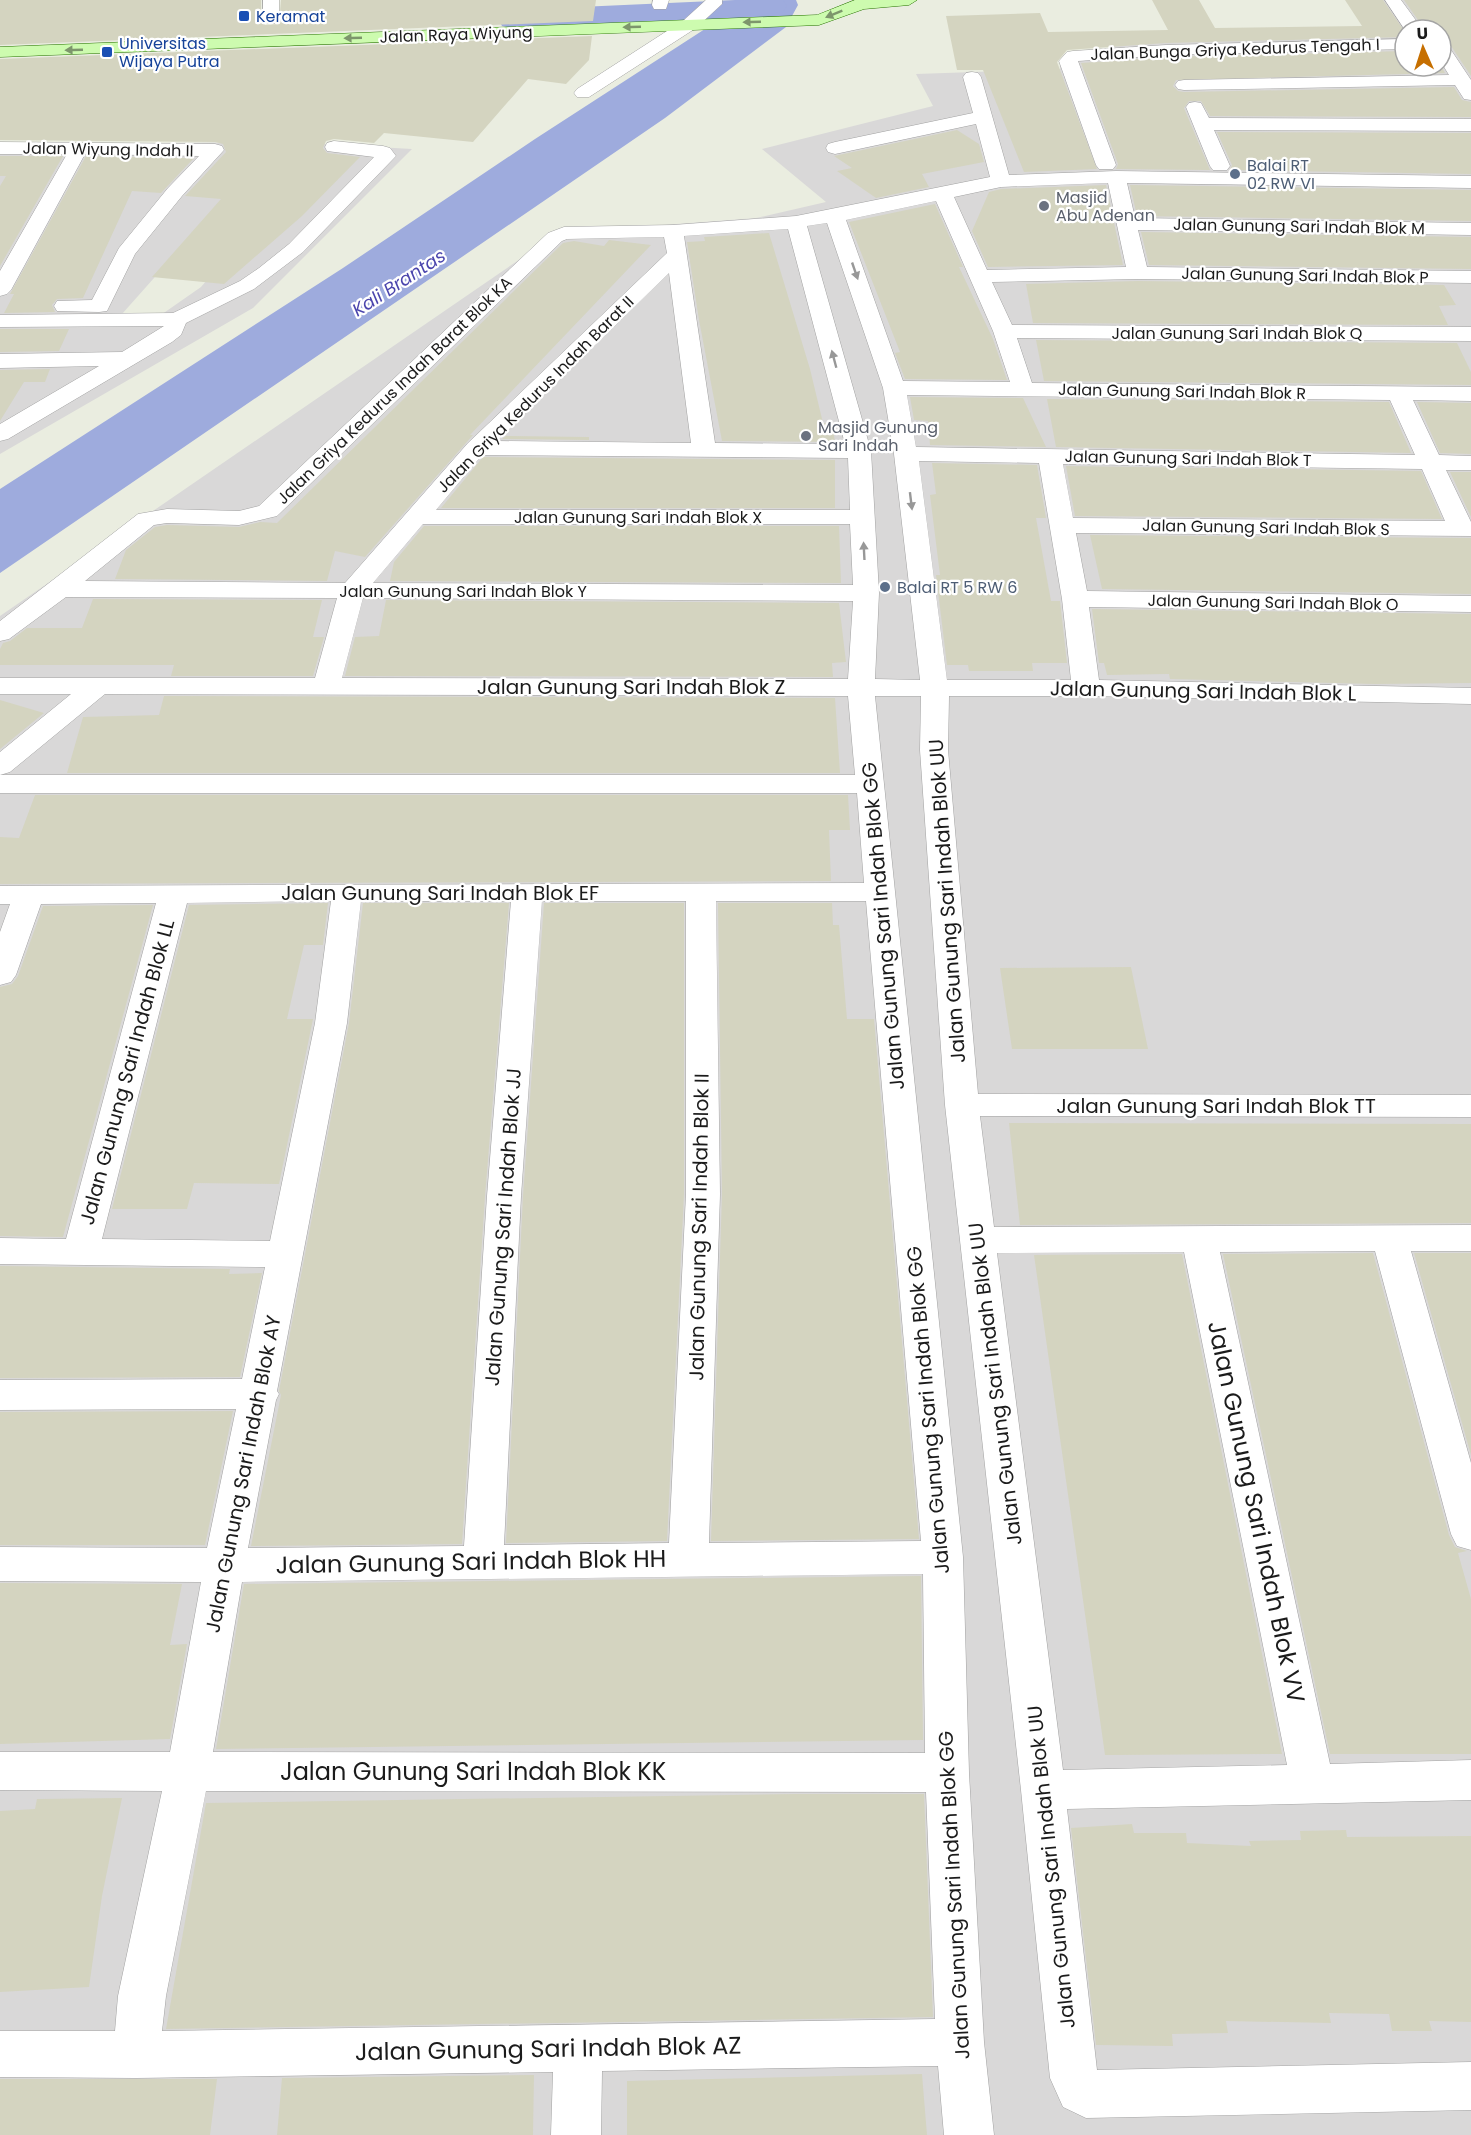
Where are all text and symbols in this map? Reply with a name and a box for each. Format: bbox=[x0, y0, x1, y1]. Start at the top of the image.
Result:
place label: Keramat bbox=[256, 5, 326, 28]
marker: Keramat bbox=[237, 9, 251, 23]
one-way arrow bbox=[825, 10, 843, 19]
one-way arrow bbox=[742, 18, 761, 27]
north arrow bbox=[1393, 18, 1453, 78]
street label: Jalan Raya Wiyung bbox=[379, 20, 533, 49]
one-way arrow bbox=[622, 22, 641, 31]
text: U bbox=[1416, 22, 1428, 45]
place label: Universitas Wijaya Putra bbox=[119, 32, 220, 73]
street label: Jalan Bunga Griya Kedurus Tengah I bbox=[1090, 33, 1380, 66]
one-way arrow bbox=[343, 34, 362, 43]
one-way arrow bbox=[65, 45, 84, 54]
marker: Universitas Wijaya Putra bbox=[100, 45, 114, 59]
street label: Jalan Wiyung Indah II bbox=[22, 137, 194, 162]
place label: Balai RT 02 RW VI bbox=[1247, 154, 1315, 195]
marker: Balai RT 02 RW VI bbox=[1228, 167, 1242, 181]
place label: Masjid Abu Adenan bbox=[1056, 186, 1155, 227]
marker: Masjid Abu Adenan bbox=[1037, 199, 1051, 213]
street label: Jalan Gunung Sari Indah Blok M bbox=[1173, 213, 1425, 240]
water label: Kali Brantas bbox=[347, 243, 450, 322]
one-way arrow bbox=[850, 262, 860, 280]
street label: Jalan Gunung Sari Indah Blok P bbox=[1181, 262, 1429, 289]
street label: Jalan Griya Kedurus Indah Barat Blok KA bbox=[272, 271, 517, 509]
street label: Jalan Griya Kedurus Indah Barat II bbox=[432, 291, 639, 498]
street label: Jalan Gunung Sari Indah Blok Q bbox=[1112, 322, 1363, 345]
one-way arrow bbox=[829, 350, 838, 368]
street label: Jalan Gunung Sari Indah Blok R bbox=[1058, 378, 1306, 405]
place label: Masjid Gunung Sari Indah bbox=[818, 416, 938, 457]
marker: Masjid Gunung Sari Indah bbox=[799, 429, 813, 443]
street label: Jalan Gunung Sari Indah Blok T bbox=[1064, 445, 1312, 472]
one-way arrow bbox=[907, 491, 916, 510]
street label: Jalan Gunung Sari Indah Blok X bbox=[514, 506, 762, 529]
street label: Jalan Gunung Sari Indah Blok S bbox=[1142, 514, 1390, 541]
one-way arrow bbox=[860, 541, 869, 560]
place label: Balai RT 5 RW 6 bbox=[897, 576, 1017, 599]
street label: Jalan Gunung Sari Indah Blok Y bbox=[339, 580, 587, 603]
marker: Balai RT 5 RW 6 bbox=[878, 580, 892, 594]
street label: Jalan Gunung Sari Indah Blok O bbox=[1147, 589, 1399, 616]
street label: Jalan Gunung Sari Indah Blok Z bbox=[477, 673, 785, 701]
street label: Jalan Gunung Sari Indah Blok L bbox=[1050, 674, 1357, 708]
street label: Jalan Gunung Sari Indah Blok UU bbox=[922, 738, 972, 1064]
street label: Jalan Gunung Sari Indah Blok GG bbox=[855, 761, 911, 1091]
street label: Jalan Gunung Sari Indah Blok EF bbox=[281, 879, 599, 907]
street label: Jalan Gunung Sari Indah Blok LL bbox=[73, 916, 181, 1228]
street label: Jalan Gunung Sari Indah Blok JJ bbox=[478, 1067, 528, 1387]
street label: Jalan Gunung Sari Indah Blok II bbox=[682, 1073, 716, 1381]
street label: Jalan Gunung Sari Indah Blok TT bbox=[1056, 1092, 1376, 1120]
street label: Jalan Gunung Sari Indah Blok UU bbox=[961, 1221, 1029, 1547]
street label: Jalan Gunung Sari Indah Blok GG bbox=[900, 1245, 956, 1575]
street label: Jalan Gunung Sari Indah Blok AY bbox=[198, 1312, 288, 1635]
street label: Jalan Gunung Sari Indah Blok VV bbox=[1200, 1318, 1313, 1706]
street label: Jalan Gunung Sari Indah Blok HH bbox=[275, 1542, 667, 1581]
street label: Jalan Gunung Sari Indah Blok UU bbox=[1020, 1704, 1082, 2030]
street label: Jalan Gunung Sari Indah Blok GG bbox=[931, 1730, 977, 2060]
street label: Jalan Gunung Sari Indah Blok KK bbox=[280, 1755, 666, 1788]
street label: Jalan Gunung Sari Indah Blok AZ bbox=[354, 2029, 742, 2068]

